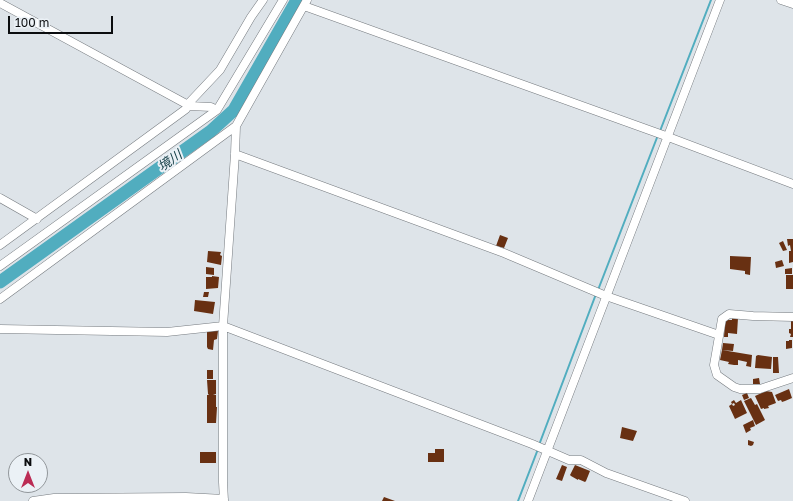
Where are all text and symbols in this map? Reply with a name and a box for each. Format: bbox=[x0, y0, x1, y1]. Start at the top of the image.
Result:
scale bar bbox=[10, 8, 115, 34]
text: 100 m bbox=[15, 15, 49, 30]
water label: 境川 bbox=[155, 147, 185, 175]
north arrow bbox=[8, 453, 48, 493]
text: N bbox=[24, 455, 32, 468]

